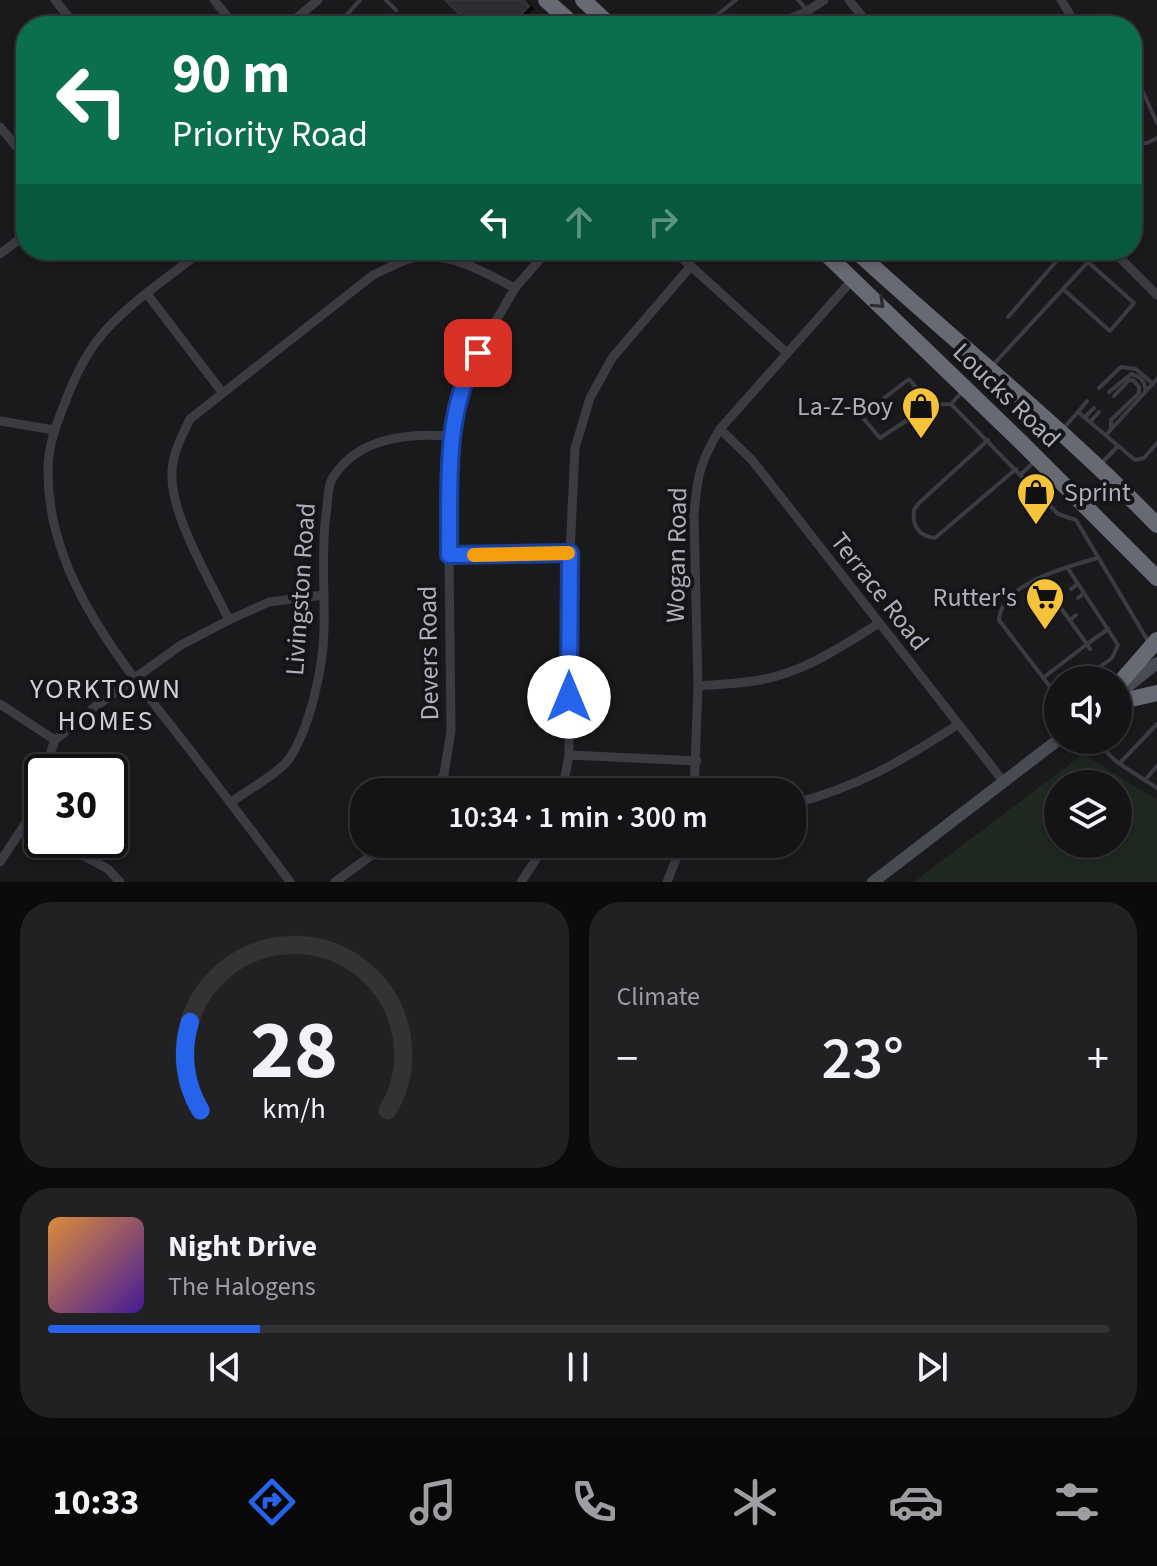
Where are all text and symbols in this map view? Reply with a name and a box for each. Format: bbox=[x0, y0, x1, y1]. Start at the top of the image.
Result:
text: 90 m bbox=[172, 35, 290, 114]
icon: left bbox=[40, 48, 144, 152]
text: Priority Road bbox=[172, 109, 368, 160]
icon: left bbox=[473, 200, 517, 244]
icon: ahead bbox=[557, 200, 601, 244]
icon: right bbox=[641, 200, 685, 244]
one-way arrow bbox=[870, 294, 884, 309]
pin bbox=[444, 319, 512, 387]
icon: arrive bbox=[456, 331, 500, 375]
street label: Loucks Road bbox=[944, 334, 1069, 456]
shop icon: La-Z-Boy bbox=[900, 385, 942, 440]
place label: La-Z-Boy bbox=[797, 388, 893, 425]
shop icon: Sprint bbox=[1015, 471, 1057, 526]
place label: Sprint bbox=[1064, 474, 1131, 511]
street label: Wogan Road bbox=[657, 487, 696, 623]
street label: Livingston Road bbox=[276, 501, 325, 677]
street label: Terrace Road bbox=[822, 524, 938, 658]
supermarket icon: Rutter's bbox=[1024, 576, 1066, 631]
place label: Rutter's bbox=[933, 579, 1017, 616]
street label: Devers Road bbox=[409, 585, 448, 721]
position arrow bbox=[527, 655, 611, 739]
map controls bbox=[1044, 666, 1132, 858]
button: sound bbox=[1044, 666, 1132, 754]
district label: YORKTOWN HOMES bbox=[29, 669, 182, 741]
speed limit sign: 30 bbox=[24, 754, 128, 858]
button: layers bbox=[1044, 770, 1132, 858]
text: 10:34 · 1 min · 300 m bbox=[448, 796, 708, 839]
text: Climate bbox=[617, 978, 700, 1015]
text: 28 bbox=[250, 992, 338, 1110]
text: 23° bbox=[822, 1017, 904, 1102]
text: − bbox=[617, 1028, 638, 1091]
text: + bbox=[1087, 1028, 1109, 1091]
text: km/h bbox=[263, 1089, 326, 1129]
text: Night Drive bbox=[168, 1225, 317, 1268]
text: The Halogens bbox=[168, 1268, 316, 1305]
icon: previous bbox=[203, 1345, 247, 1389]
icon: pause bbox=[556, 1345, 600, 1389]
icon: next bbox=[910, 1345, 954, 1389]
icon: directions bbox=[244, 1474, 300, 1530]
icon: music bbox=[405, 1474, 461, 1530]
icon: phone bbox=[566, 1474, 622, 1530]
icon: climate bbox=[727, 1474, 783, 1530]
icon: car bbox=[888, 1474, 944, 1530]
icon: filters bbox=[1049, 1474, 1105, 1530]
text: 10:33 bbox=[52, 1477, 139, 1528]

